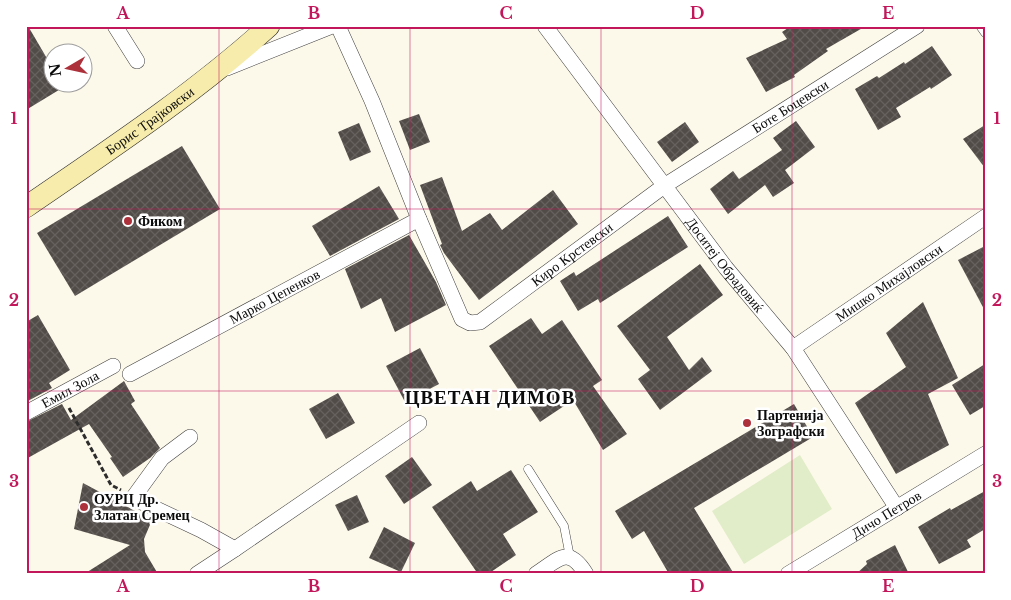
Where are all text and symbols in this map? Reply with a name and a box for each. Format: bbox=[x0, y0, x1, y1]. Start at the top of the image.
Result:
text: A bbox=[116, 3, 131, 23]
text: B bbox=[308, 3, 321, 23]
text: C bbox=[499, 3, 513, 23]
text: D bbox=[690, 3, 704, 23]
text: E bbox=[882, 3, 894, 23]
north arrow bbox=[42, 42, 92, 92]
text: N bbox=[45, 62, 65, 78]
street label: Боте Боцевски bbox=[749, 75, 832, 137]
street label: Борис Трајковски bbox=[102, 82, 198, 159]
text: 1 bbox=[11, 108, 18, 128]
text: 1 bbox=[994, 108, 1001, 128]
place label: Фиком bbox=[138, 212, 183, 230]
street label: Доситеј Обрадовиќ bbox=[682, 213, 768, 316]
marker: Фиком bbox=[122, 215, 134, 227]
street label: Киро Крстевски bbox=[528, 218, 616, 290]
street label: Мишко Михајловски bbox=[832, 239, 946, 326]
street label: Марко Цепенков bbox=[226, 265, 323, 328]
text: 2 bbox=[9, 290, 19, 310]
text: 2 bbox=[992, 290, 1002, 310]
street label: Емил Зола bbox=[38, 366, 103, 412]
district label: ЦВЕТАН ДИМОВ bbox=[405, 386, 575, 409]
place label: Партенија Зографски bbox=[757, 406, 825, 440]
marker: Партенија Зографски bbox=[741, 417, 753, 429]
text: 3 bbox=[9, 471, 19, 491]
text: 3 bbox=[992, 471, 1002, 491]
street label: Дичо Петров bbox=[848, 486, 925, 542]
place label: ОУРЦ Др. Златан Сремец bbox=[94, 490, 189, 524]
marker: ОУРЦ Др. Златан Сремец bbox=[78, 501, 90, 513]
text: A bbox=[116, 576, 131, 596]
text: B bbox=[308, 576, 321, 596]
text: C bbox=[499, 576, 513, 596]
text: D bbox=[690, 576, 704, 596]
text: E bbox=[882, 576, 894, 596]

